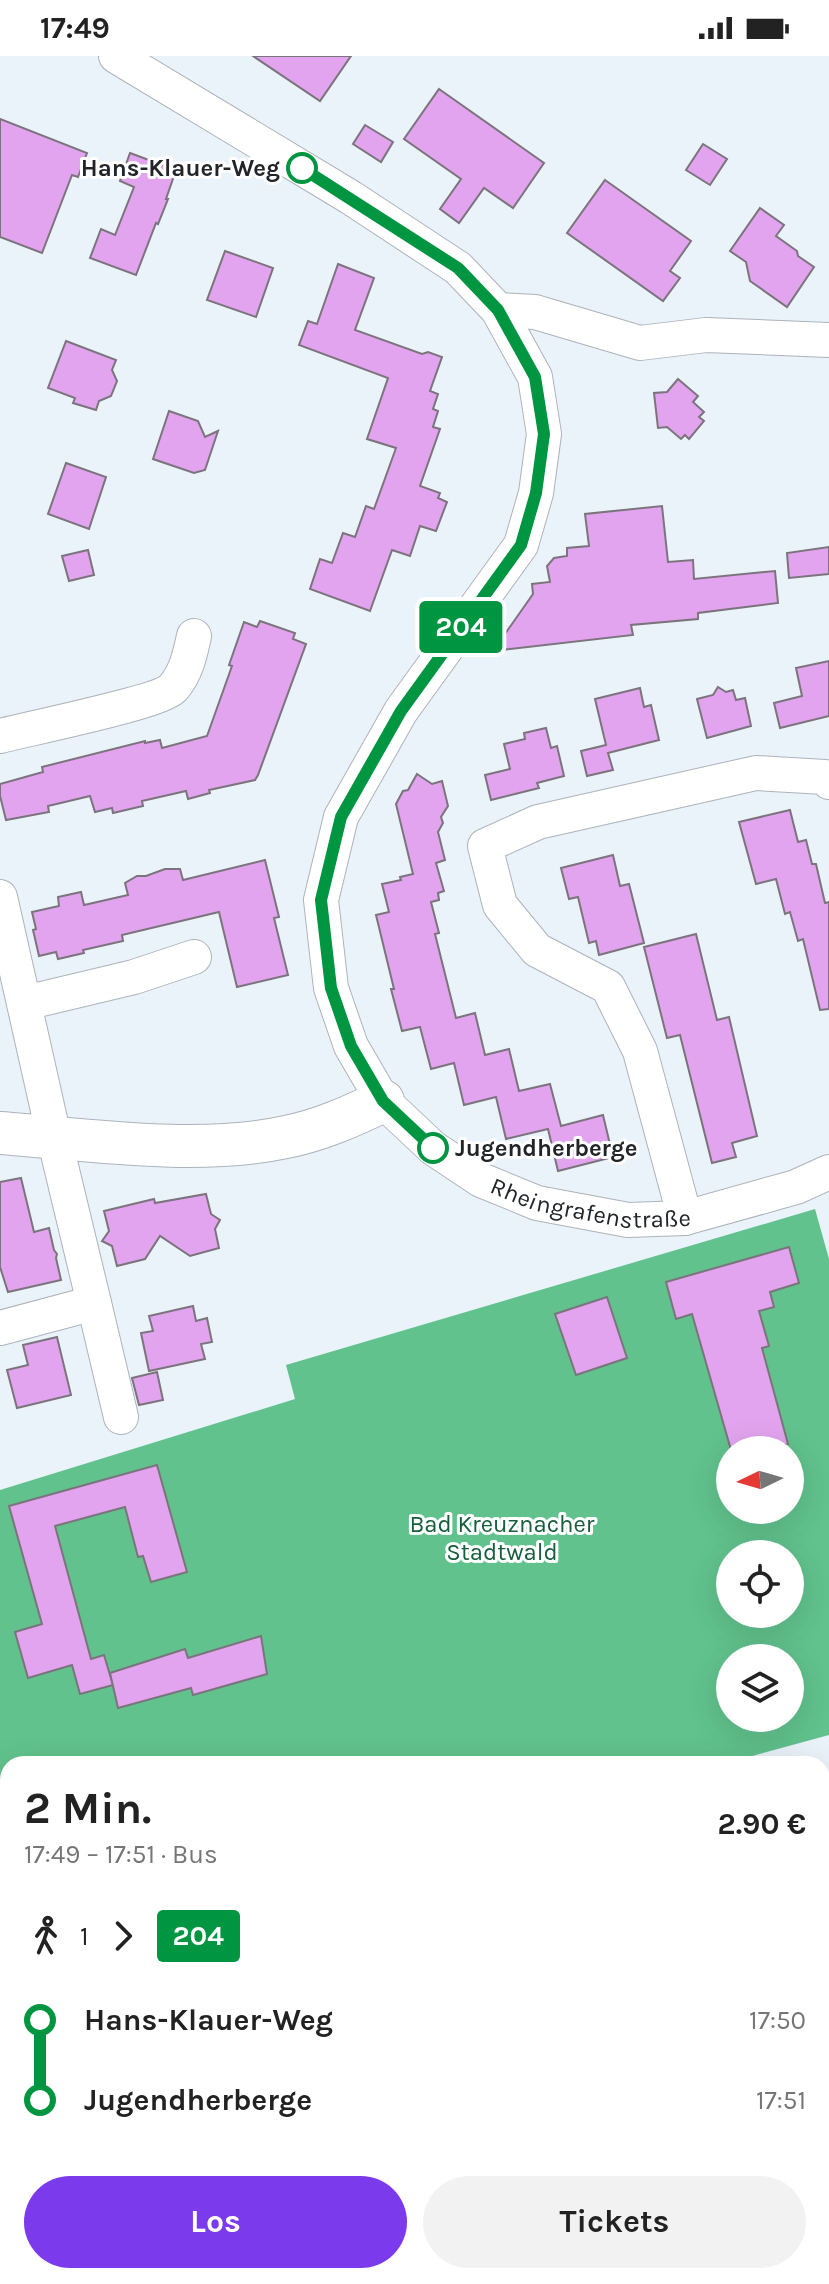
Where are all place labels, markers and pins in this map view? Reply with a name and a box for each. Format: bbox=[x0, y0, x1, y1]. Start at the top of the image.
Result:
marker: Hans-Klauer-Weg bbox=[287, 153, 317, 183]
place label: Hans-Klauer-Weg bbox=[81, 154, 280, 182]
marker: Jugendherberge bbox=[418, 1133, 448, 1163]
place label: Jugendherberge bbox=[455, 1134, 638, 1162]

